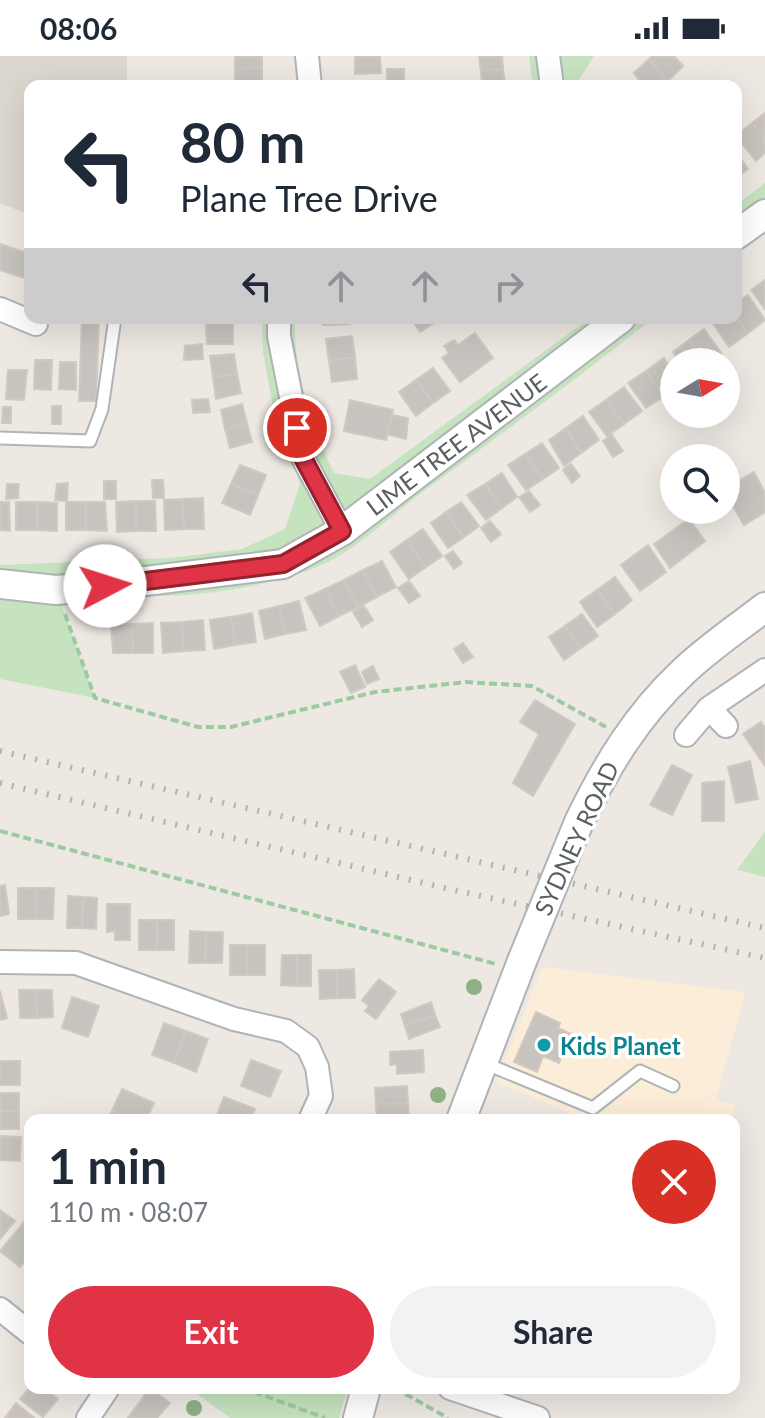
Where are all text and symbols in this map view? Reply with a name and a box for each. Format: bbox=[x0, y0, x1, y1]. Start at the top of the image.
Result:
text: 08:06 bbox=[40, 10, 117, 46]
text: 80 m bbox=[180, 108, 305, 175]
icon: left bbox=[48, 112, 152, 216]
text: Plane Tree Drive bbox=[180, 176, 438, 220]
icon: left bbox=[235, 264, 279, 308]
icon: ahead bbox=[319, 264, 363, 308]
icon: ahead bbox=[403, 264, 447, 308]
icon: right bbox=[487, 264, 531, 308]
north arrow bbox=[660, 348, 740, 428]
map controls bbox=[660, 348, 740, 524]
street label: LIME TREE AVENUE bbox=[360, 367, 552, 521]
pin bbox=[263, 394, 331, 462]
icon: arrive bbox=[275, 406, 319, 450]
button: search bbox=[660, 444, 740, 524]
position arrow bbox=[63, 544, 147, 628]
street label: SYDNEY ROAD bbox=[528, 756, 624, 920]
place label: Kids Planet bbox=[560, 1031, 681, 1060]
marker: Kids Planet bbox=[535, 1036, 553, 1054]
text: 1 min bbox=[48, 1137, 167, 1194]
button: close bbox=[632, 1140, 716, 1224]
text: 110 m · 08:07 bbox=[48, 1196, 208, 1228]
button: Exit bbox=[48, 1286, 374, 1378]
button: Share bbox=[390, 1286, 716, 1378]

